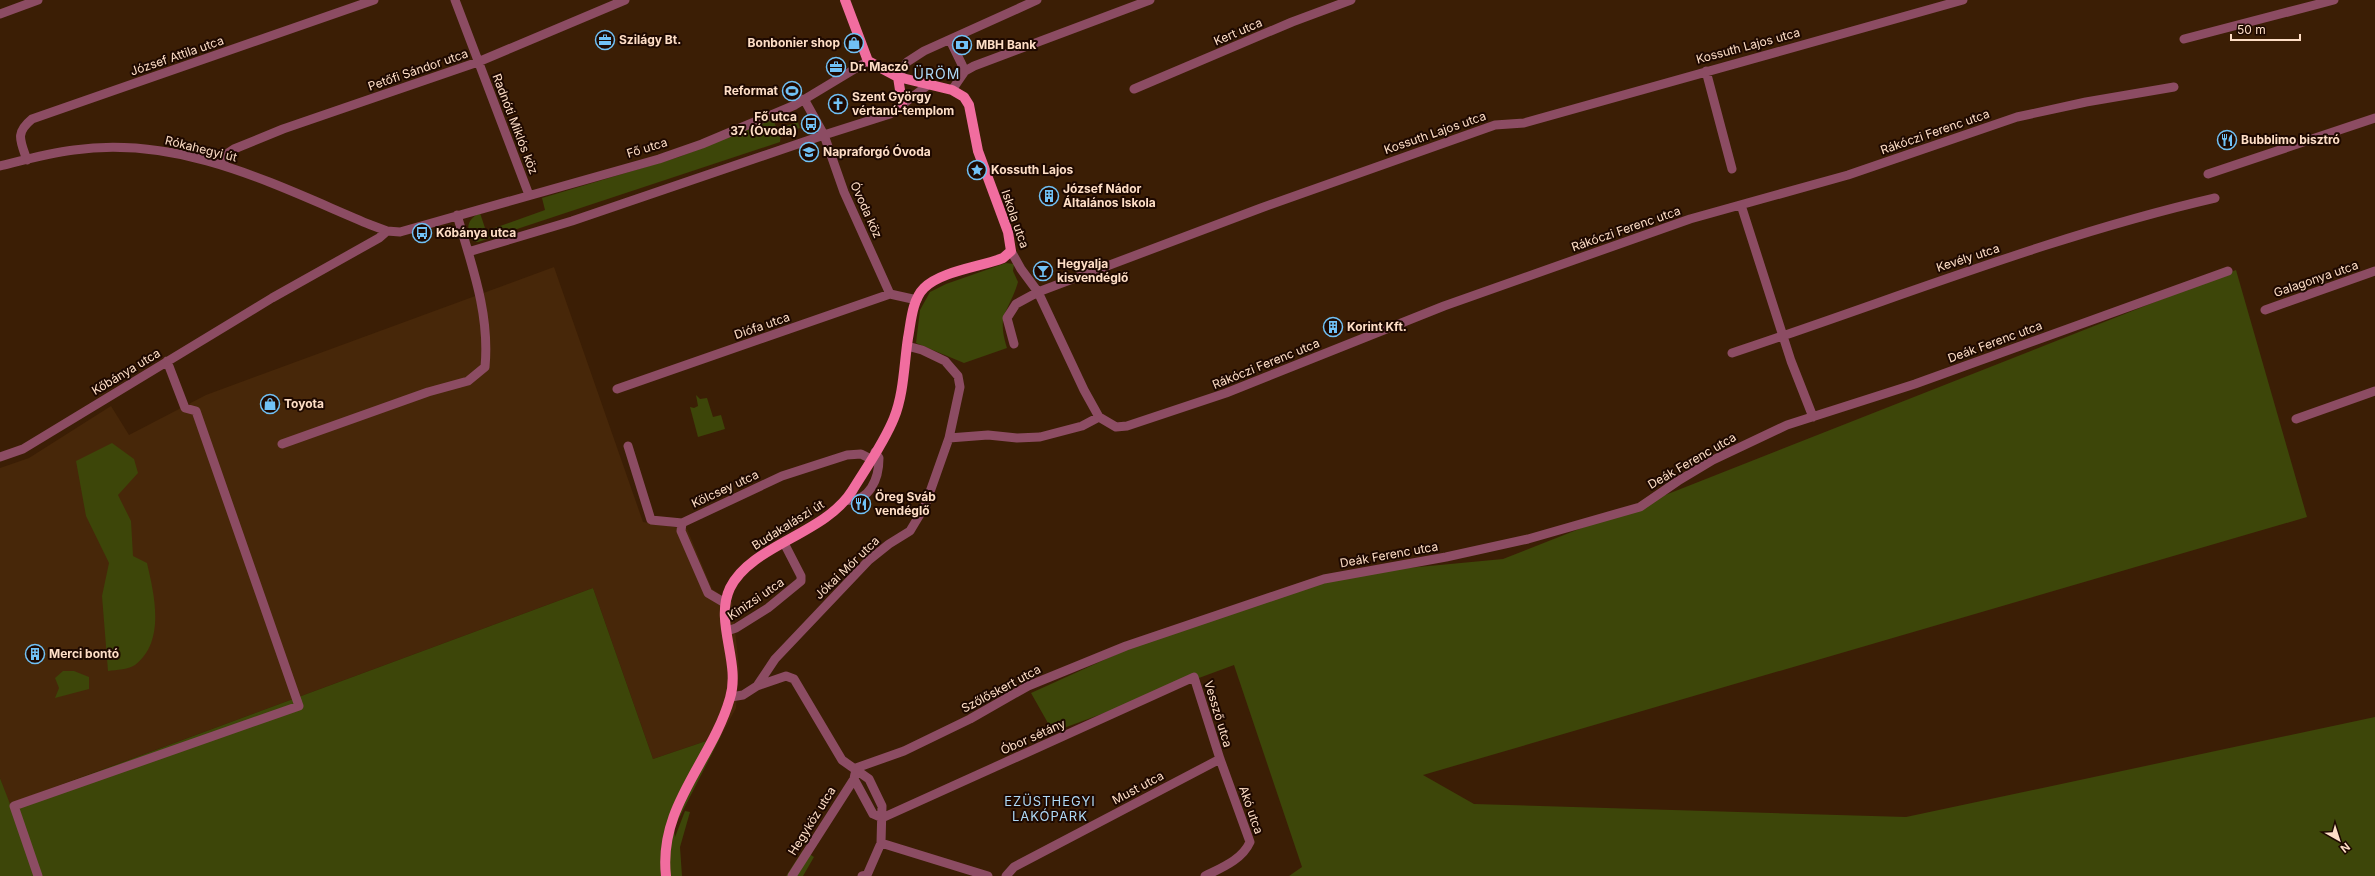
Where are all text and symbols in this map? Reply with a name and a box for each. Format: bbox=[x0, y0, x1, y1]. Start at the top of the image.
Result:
street label: Kert utca bbox=[1211, 15, 1264, 48]
scale bar bbox=[2231, 16, 2300, 42]
text: 50 m bbox=[2237, 22, 2266, 37]
street label: Kossuth Lajos utca bbox=[1694, 24, 1801, 67]
office icon: Szilágy Bt. bbox=[594, 29, 616, 51]
place label: Szilágy Bt. bbox=[619, 32, 681, 47]
shop icon: Bonbonier shop bbox=[843, 32, 865, 54]
street label: József Attila utca bbox=[128, 33, 226, 79]
bank icon: MBH Bank bbox=[951, 34, 973, 56]
place label: Bonbonier shop bbox=[748, 35, 840, 50]
place label: MBH Bank bbox=[976, 37, 1036, 52]
street label: Petőfi Sándor utca bbox=[366, 45, 470, 94]
office icon: Dr. Maczó bbox=[825, 56, 847, 78]
place label: Dr. Maczó bbox=[850, 59, 908, 74]
district label: ÜRÖM bbox=[914, 65, 960, 82]
street label: Radnóti Miklós köz bbox=[489, 71, 542, 176]
sports icon: Reformat bbox=[781, 80, 803, 102]
place label: Reformat bbox=[724, 83, 779, 98]
place label: Szent György vértanú-templom bbox=[852, 89, 954, 118]
church icon: Szent György vértanú-templom bbox=[827, 93, 849, 115]
street label: Rákóczi Ferenc utca bbox=[1878, 106, 1991, 157]
street label: Kossuth Lajos utca bbox=[1382, 108, 1488, 157]
place label: Fő utca 37. (Óvoda) bbox=[730, 109, 797, 138]
bus stop icon: Fő utca 37. (Óvoda) bbox=[800, 113, 822, 135]
restaurant icon: Bubblimo bisztró bbox=[2216, 129, 2238, 151]
street label: Rókahegyi út bbox=[164, 132, 239, 165]
place label: Bubblimo bisztró bbox=[2241, 132, 2340, 147]
street label: Fő utca bbox=[625, 134, 669, 161]
school or university icon: Napraforgó Óvoda bbox=[798, 141, 820, 163]
place label: Napraforgó Óvoda bbox=[823, 144, 931, 159]
place icon: Kossuth Lajos bbox=[966, 159, 988, 181]
place label: Kossuth Lajos bbox=[991, 162, 1074, 177]
street label: Óvoda köz bbox=[847, 179, 886, 240]
place label: József Nádor Általános Iskola bbox=[1063, 181, 1156, 210]
building icon: József Nádor Általános Iskola bbox=[1038, 185, 1060, 207]
street label: Iskola utca bbox=[998, 188, 1032, 250]
street label: Rákóczi Ferenc utca bbox=[1569, 203, 1682, 254]
bus stop icon: Kőbánya utca bbox=[411, 222, 433, 244]
place label: Kőbánya utca bbox=[436, 225, 516, 240]
street label: Kevély utca bbox=[1934, 240, 2001, 275]
place label: Hegyalja kisvendéglő bbox=[1057, 256, 1128, 285]
street label: Galagonya utca bbox=[2272, 257, 2360, 300]
bar icon: Hegyalja kisvendéglő bbox=[1032, 260, 1054, 282]
street label: Diófa utca bbox=[732, 309, 792, 342]
building icon: Korint Kft. bbox=[1322, 316, 1344, 338]
street label: Deák Ferenc utca bbox=[1946, 317, 2044, 366]
place label: Korint Kft. bbox=[1347, 319, 1407, 334]
street label: Rákóczi Ferenc utca bbox=[1210, 335, 1322, 392]
street label: Kőbánya utca bbox=[89, 345, 163, 398]
shop icon: Toyota bbox=[259, 393, 281, 415]
place label: Toyota bbox=[284, 396, 324, 411]
street label: Deák Ferenc utca bbox=[1645, 429, 1739, 492]
street label: Kölcsey utca bbox=[689, 466, 761, 511]
place label: Öreg Sváb vendéglő bbox=[875, 489, 936, 518]
restaurant icon: Öreg Sváb vendéglő bbox=[850, 493, 872, 515]
street label: Budakalászi út bbox=[749, 496, 827, 553]
street label: Jókai Mór utca bbox=[811, 533, 882, 602]
street label: Deák Ferenc utca bbox=[1339, 538, 1439, 571]
street label: Kinizsi utca bbox=[725, 574, 787, 623]
building icon: Merci bontó bbox=[24, 643, 46, 665]
place label: Merci bontó bbox=[49, 646, 119, 661]
street label: Szőlőskert utca bbox=[959, 661, 1043, 716]
street label: Vessző utca bbox=[1201, 679, 1236, 749]
street label: Óbor sétány bbox=[998, 715, 1068, 757]
street label: Must utca bbox=[1109, 768, 1166, 807]
street label: Hegyköz utca bbox=[785, 784, 839, 858]
street label: Akó utca bbox=[1236, 784, 1267, 836]
district label: EZÜSTHEGYI LAKÓPARK bbox=[1004, 793, 1096, 824]
north arrow bbox=[2319, 820, 2359, 860]
text: N bbox=[2338, 840, 2353, 856]

